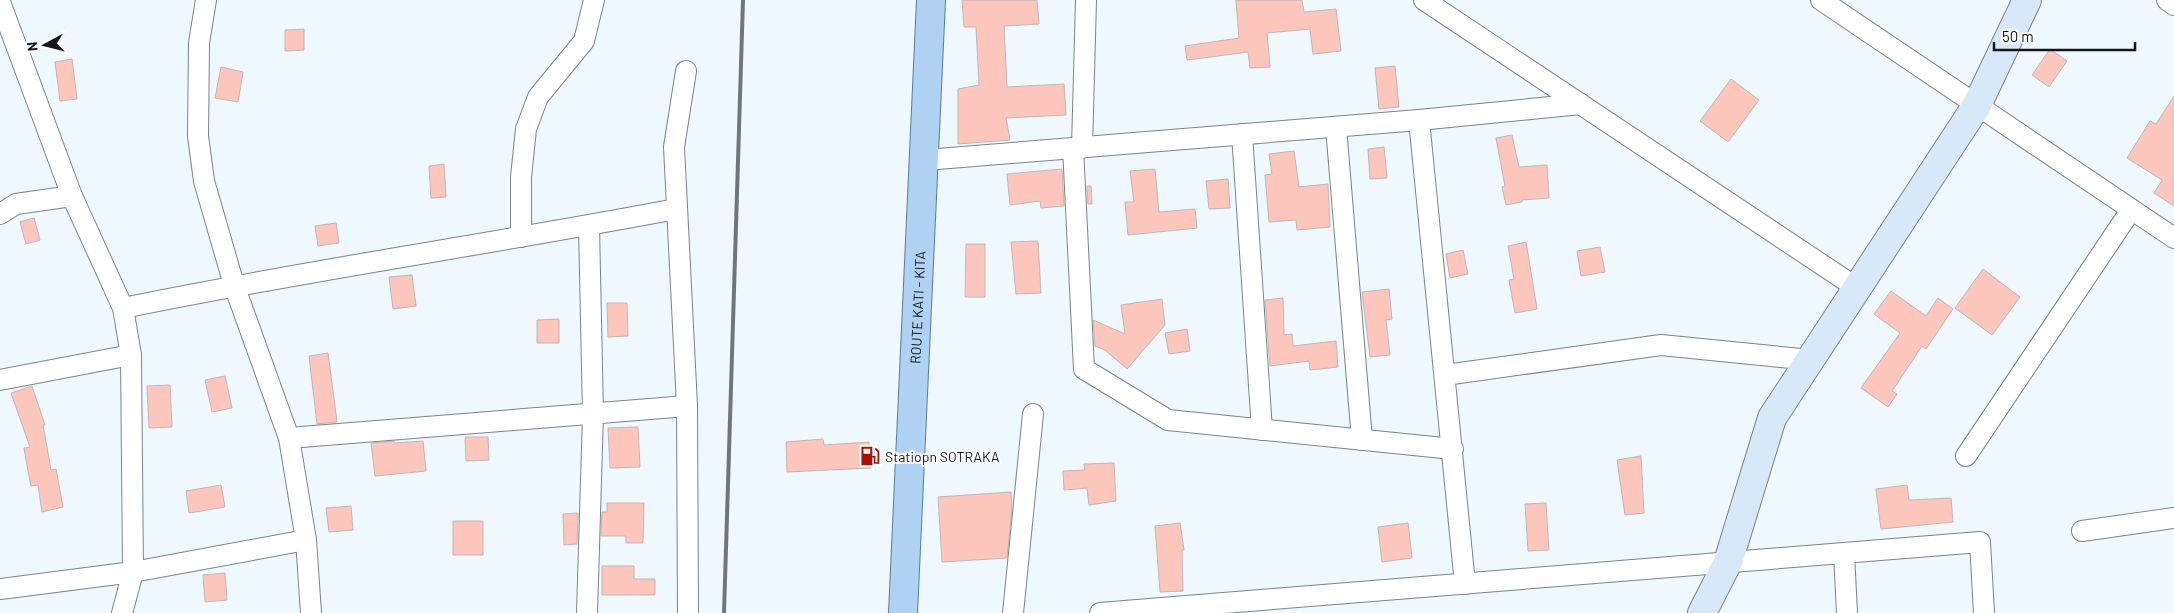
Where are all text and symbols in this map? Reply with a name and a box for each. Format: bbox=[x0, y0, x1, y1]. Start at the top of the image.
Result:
north arrow bbox=[20, 20, 70, 70]
scale bar bbox=[1994, 20, 2135, 52]
text: 50 m bbox=[2002, 27, 2034, 45]
text: N bbox=[23, 41, 41, 52]
street label: ROUTE KATI - KITA bbox=[906, 250, 928, 364]
fuel station icon: Statiopn SOTRAKA bbox=[859, 445, 881, 467]
place label: Statiopn SOTRAKA bbox=[885, 448, 1000, 465]

